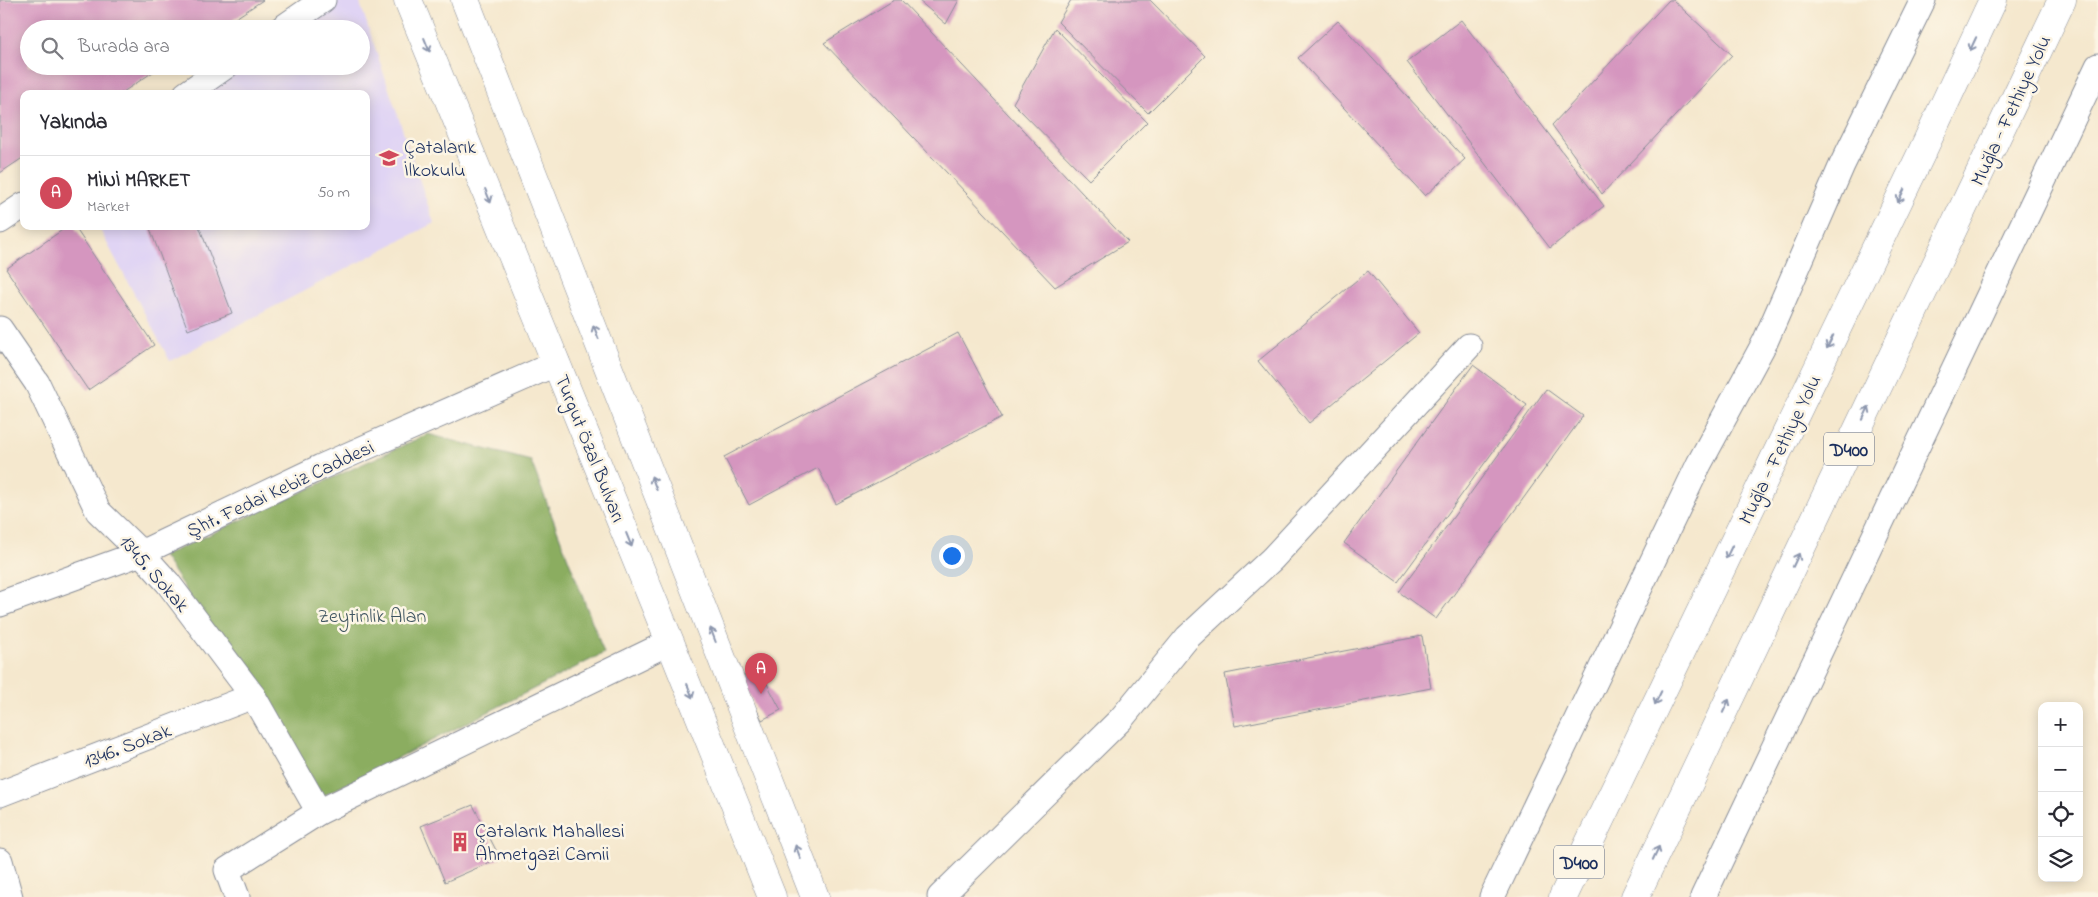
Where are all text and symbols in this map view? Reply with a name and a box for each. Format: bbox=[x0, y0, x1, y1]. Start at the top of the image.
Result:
search box bbox=[20, 20, 370, 75]
street label: Muğla - Fethiye Yolu bbox=[1965, 31, 2061, 192]
icon: search bbox=[38, 34, 66, 62]
text: Burada ara bbox=[78, 34, 170, 61]
one-way arrow bbox=[1968, 36, 1977, 51]
one-way arrow bbox=[422, 37, 432, 52]
text: Yakında bbox=[40, 108, 107, 138]
place label: Çatalarık İlkokulu bbox=[404, 134, 476, 186]
school or university icon: Çatalarık İlkokulu bbox=[378, 147, 400, 169]
text: MİNİ MARKET bbox=[87, 168, 190, 195]
text: A bbox=[51, 181, 61, 205]
text: 50 m bbox=[318, 181, 350, 205]
one-way arrow bbox=[485, 188, 494, 203]
one-way arrow bbox=[1896, 188, 1905, 203]
text: Market bbox=[87, 195, 130, 219]
one-way arrow bbox=[590, 325, 600, 340]
one-way arrow bbox=[1825, 334, 1835, 349]
street label: Muğla - Fethiye Yolu bbox=[1732, 370, 1831, 530]
street label: Turgut Özal Bulvarı bbox=[545, 371, 632, 528]
one-way arrow bbox=[1862, 406, 1871, 421]
road number: D400 bbox=[1824, 432, 1874, 466]
street label: Şht. Fedai Kebiz Caddesi bbox=[183, 434, 380, 546]
one-way arrow bbox=[649, 476, 658, 491]
street label: 1345. Sokak bbox=[111, 530, 195, 620]
one-way arrow bbox=[625, 532, 634, 548]
your location bbox=[939, 543, 965, 569]
one-way arrow bbox=[1724, 544, 1734, 559]
one-way arrow bbox=[1791, 552, 1801, 567]
park label: Zeytinlik Alan bbox=[318, 603, 426, 632]
one-way arrow bbox=[708, 628, 718, 643]
pin: A bbox=[745, 653, 777, 694]
one-way arrow bbox=[686, 683, 695, 698]
one-way arrow bbox=[1653, 690, 1663, 705]
one-way arrow bbox=[1722, 699, 1731, 714]
map controls bbox=[2038, 702, 2083, 882]
button: + bbox=[2038, 702, 2083, 747]
street label: 1346. Sokak bbox=[80, 717, 176, 777]
button: − bbox=[2038, 747, 2083, 792]
button: locate bbox=[2038, 792, 2083, 837]
place label: Çatalarık Mahallesi Ahmetgazi Camii bbox=[475, 818, 625, 871]
building icon: Çatalarık Mahallesi Ahmetgazi Camii bbox=[449, 831, 471, 853]
button: layers bbox=[2038, 837, 2083, 882]
one-way arrow bbox=[792, 844, 801, 859]
road number: D400 bbox=[1554, 846, 1604, 879]
one-way arrow bbox=[1652, 846, 1662, 861]

